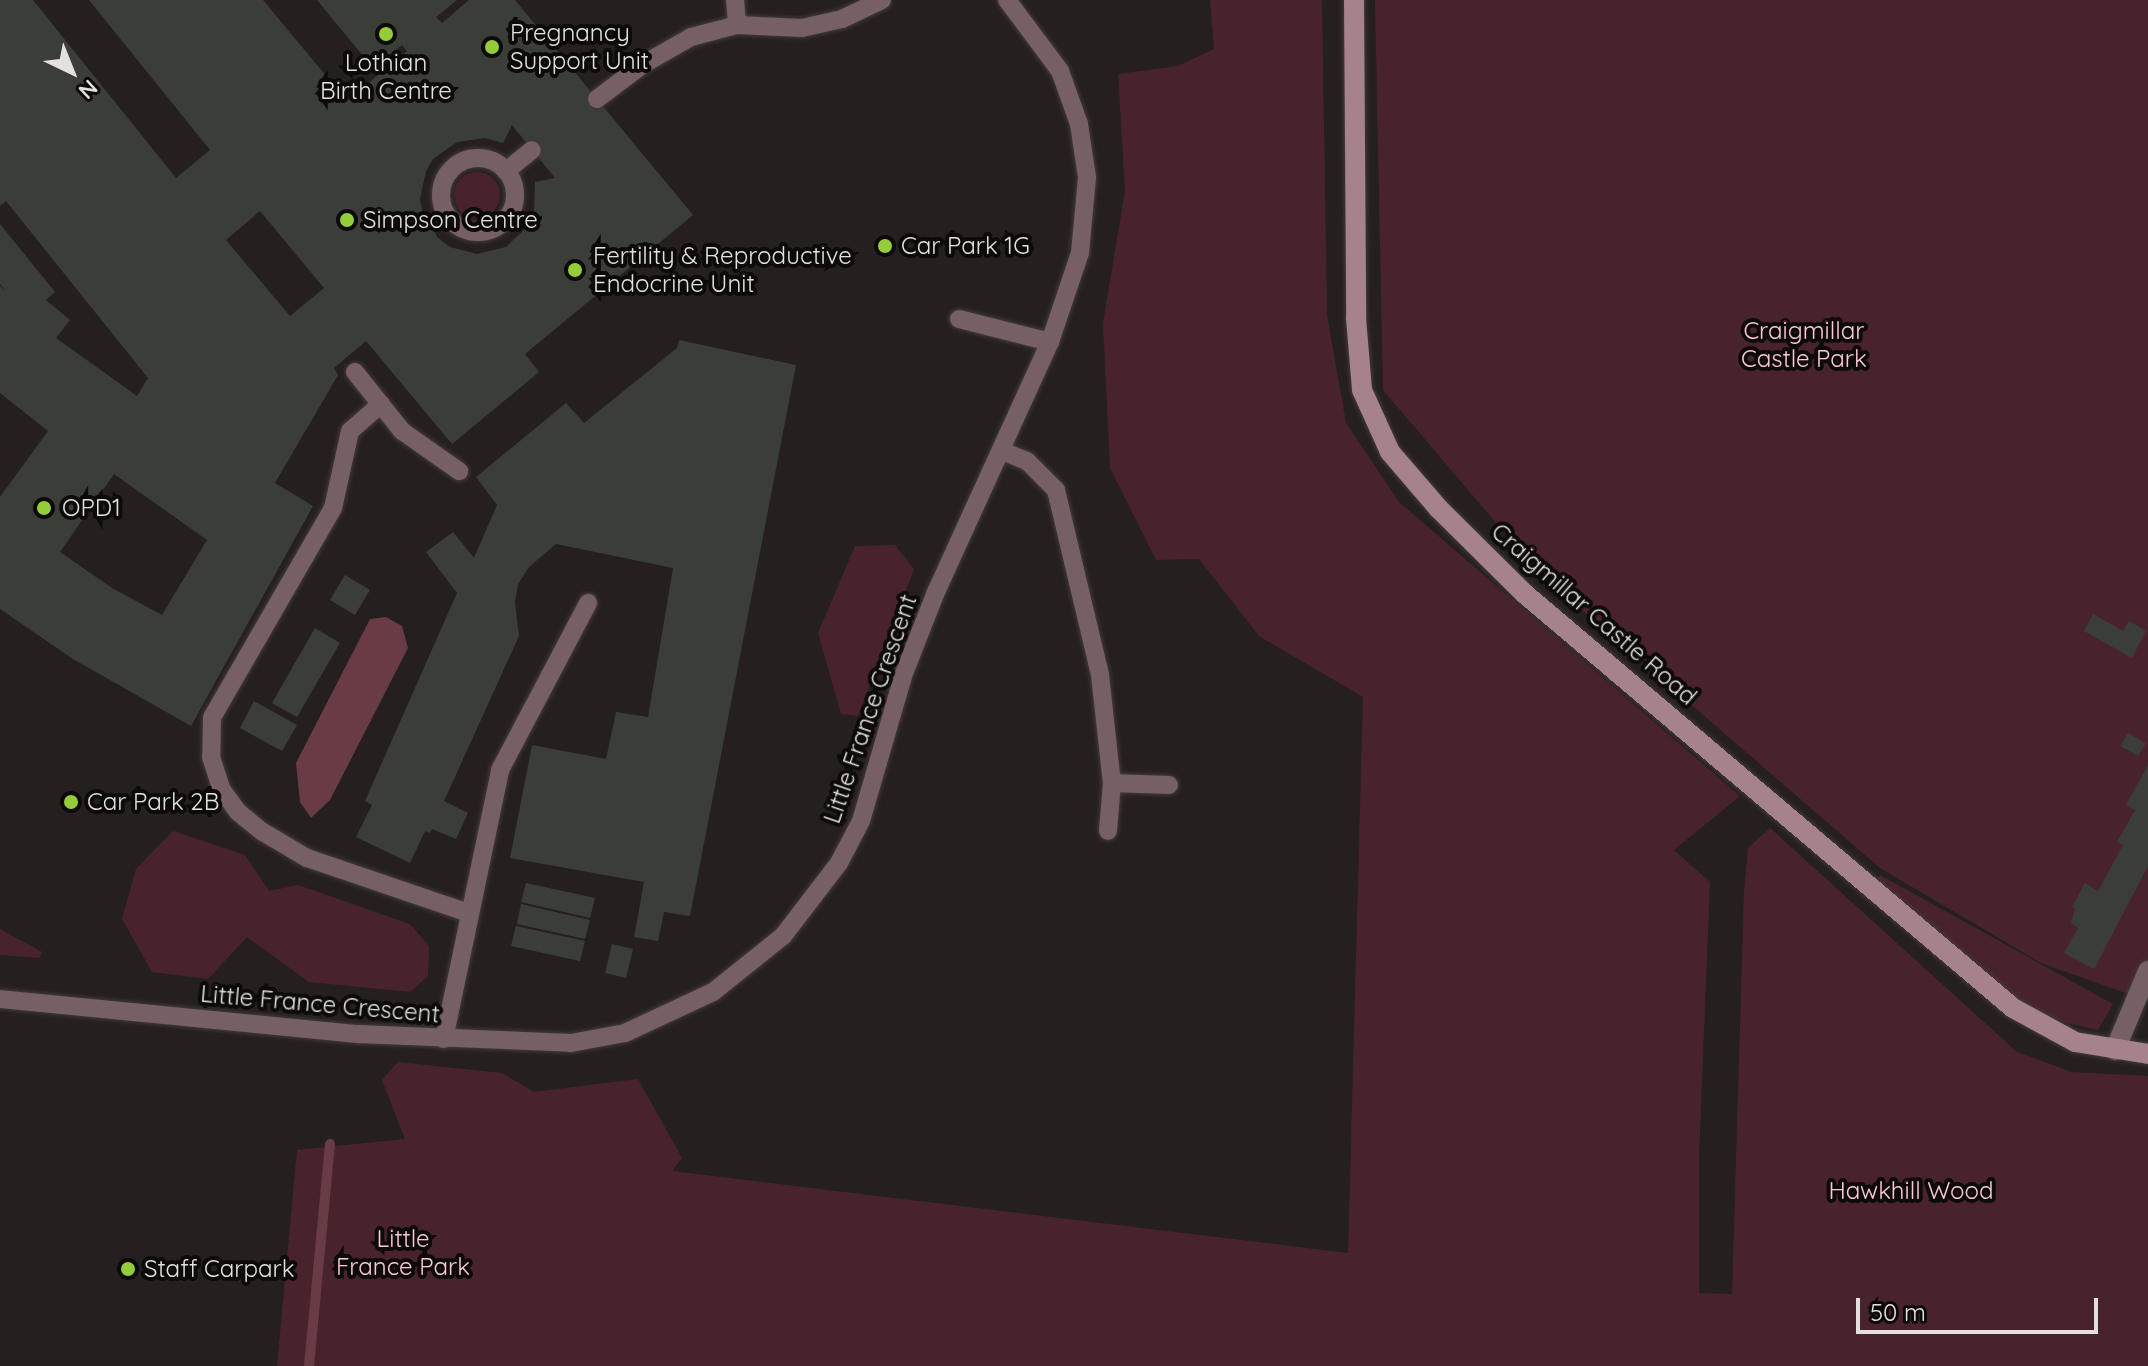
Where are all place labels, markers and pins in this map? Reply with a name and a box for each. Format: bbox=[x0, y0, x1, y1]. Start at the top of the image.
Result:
place label: Pregnancy Support Unit bbox=[510, 19, 649, 75]
marker: Lothian Birth Centre bbox=[375, 23, 397, 45]
marker: Pregnancy Support Unit bbox=[481, 36, 503, 58]
place label: Lothian Birth Centre bbox=[320, 49, 452, 105]
place label: Simpson Centre bbox=[363, 206, 538, 234]
marker: Simpson Centre bbox=[338, 211, 356, 229]
place label: Car Park 1G bbox=[901, 232, 1030, 260]
marker: Car Park 1G bbox=[876, 237, 894, 255]
place label: Fertility & Reproductive Endocrine Unit bbox=[593, 242, 852, 298]
marker: Fertility & Reproductive Endocrine Unit bbox=[564, 259, 586, 281]
place label: OPD1 bbox=[62, 494, 121, 522]
marker: OPD1 bbox=[33, 497, 55, 519]
place label: Car Park 2B bbox=[87, 788, 219, 816]
marker: Car Park 2B bbox=[62, 793, 80, 811]
place label: Staff Carpark bbox=[144, 1255, 295, 1283]
marker: Staff Carpark bbox=[119, 1260, 137, 1278]

